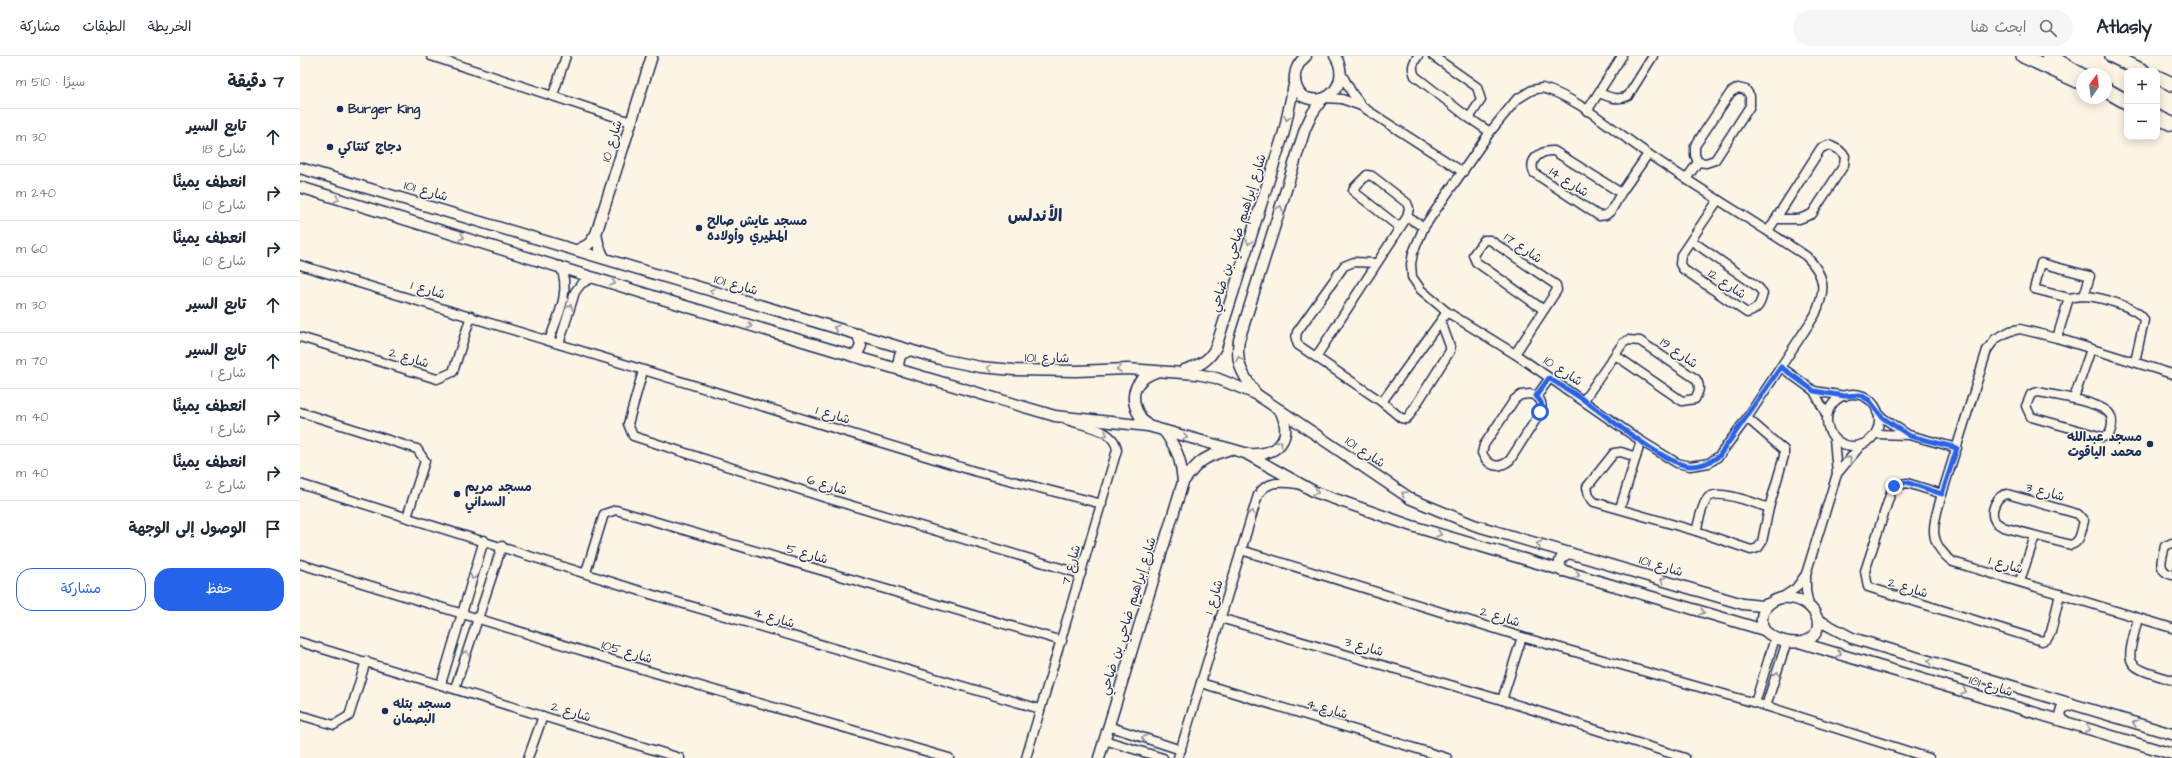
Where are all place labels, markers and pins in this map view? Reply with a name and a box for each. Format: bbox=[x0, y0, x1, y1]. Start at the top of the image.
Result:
place label: Burger King bbox=[348, 100, 420, 120]
marker: Burger King bbox=[335, 104, 345, 114]
place label: دجاج كنتاكي bbox=[338, 138, 402, 159]
marker: دجاج كنتاكي bbox=[325, 142, 335, 152]
place label: مسجد عايش صالح المطيري وأولاده bbox=[707, 212, 807, 246]
marker: مسجد عايش صالح المطيري وأولاده bbox=[694, 223, 704, 233]
place label: مسجد عبدالله محمد الياقوت bbox=[2067, 428, 2142, 461]
marker: مسجد عبدالله محمد الياقوت bbox=[2145, 439, 2155, 449]
place label: مسجد مريم السداني bbox=[465, 478, 532, 514]
marker: مسجد مريم السداني bbox=[452, 489, 462, 499]
place label: مسجد بتله البصمان bbox=[393, 695, 451, 728]
marker: مسجد بتله البصمان bbox=[380, 706, 390, 716]

